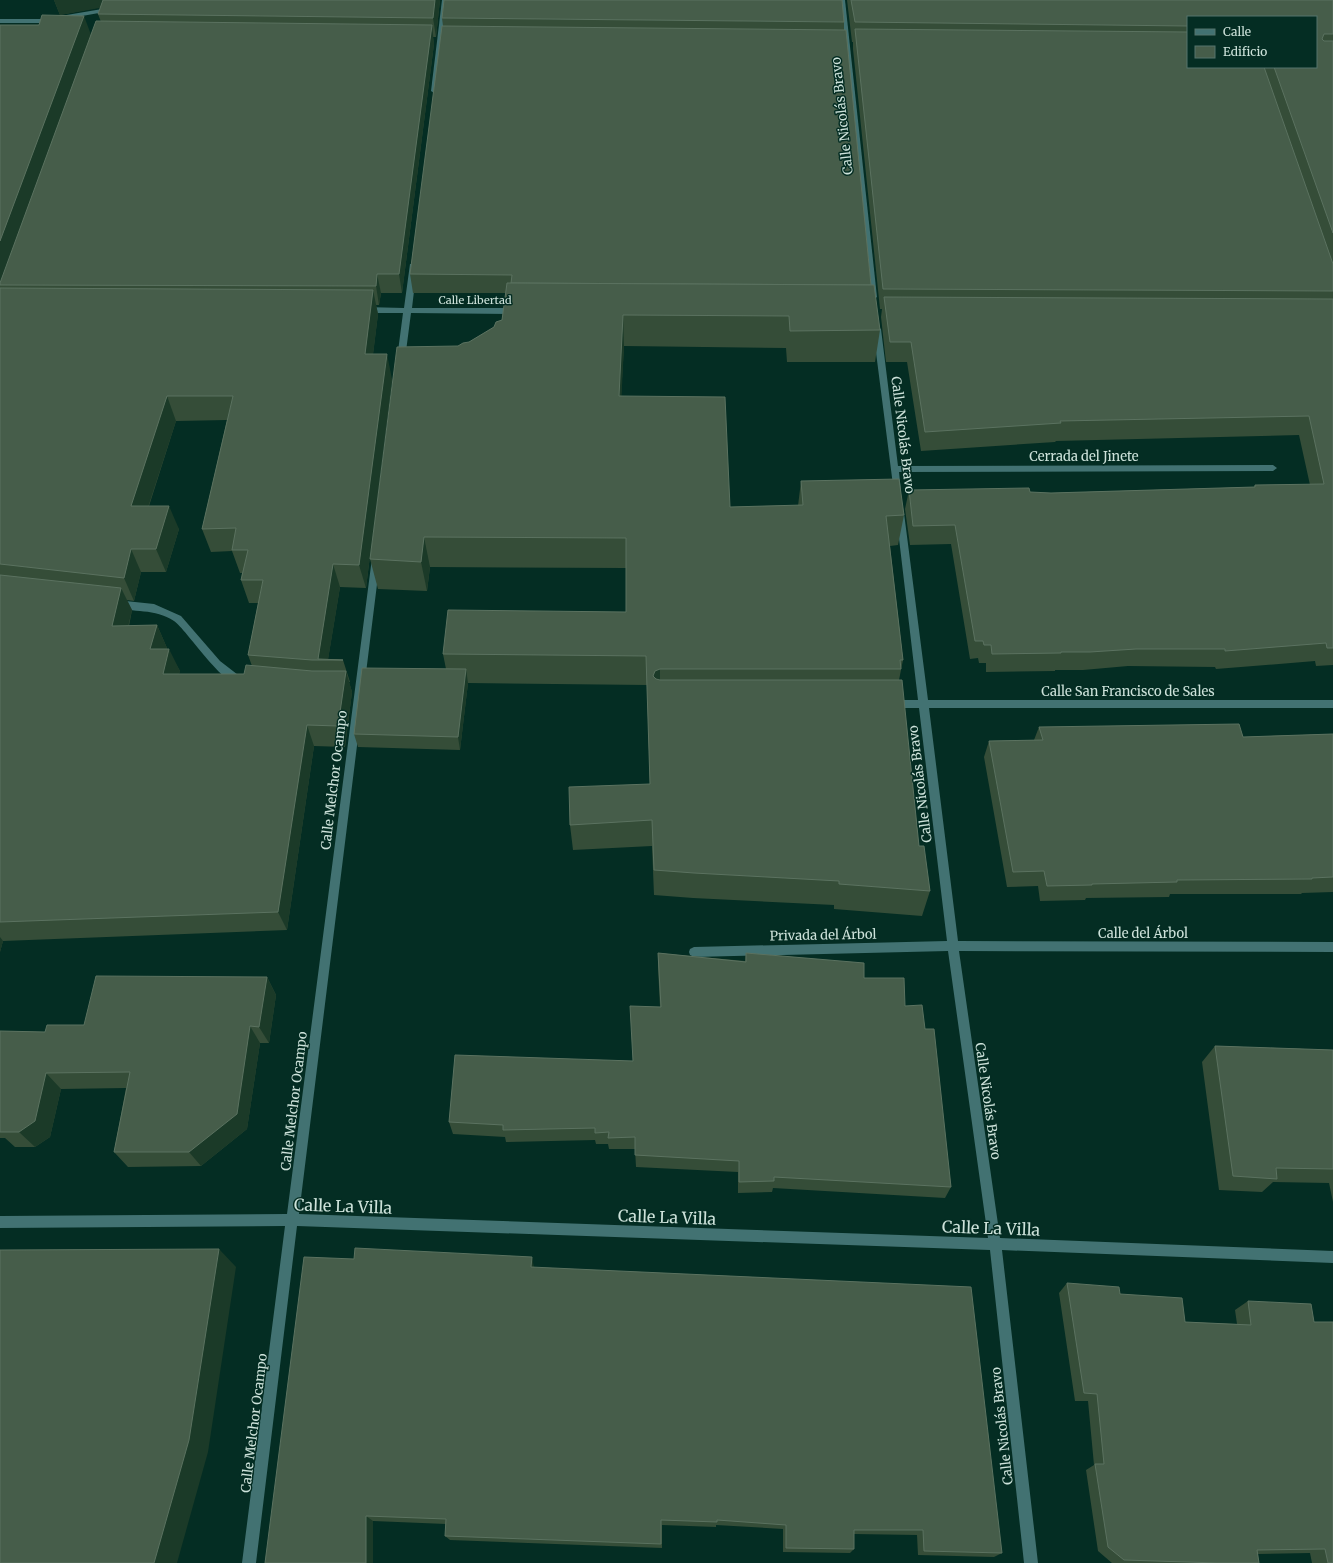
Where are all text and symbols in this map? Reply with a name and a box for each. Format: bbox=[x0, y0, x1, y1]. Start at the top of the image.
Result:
legend bbox=[1187, 16, 1317, 68]
text: Calle bbox=[1223, 24, 1251, 39]
text: Edificio bbox=[1223, 44, 1267, 59]
street label: Calle Nicolás Bravo bbox=[827, 56, 857, 176]
street label: Calle Libertad bbox=[438, 293, 512, 307]
street label: Calle Nicolás Bravo bbox=[887, 375, 919, 495]
street label: Cerrada del Jinete bbox=[1029, 448, 1139, 465]
street label: Calle San Francisco de Sales bbox=[1041, 683, 1215, 700]
street label: Calle Melchor Ocampo bbox=[317, 709, 351, 851]
street label: Calle Nicolás Bravo bbox=[904, 724, 936, 844]
street label: Calle del Árbol bbox=[1098, 924, 1188, 942]
street label: Privada del Árbol bbox=[769, 925, 877, 944]
street label: Calle Melchor Ocampo bbox=[277, 1030, 311, 1172]
street label: Calle Nicolás Bravo bbox=[971, 1041, 1005, 1161]
street label: Calle La Villa bbox=[294, 1194, 393, 1218]
street label: Calle La Villa bbox=[618, 1205, 717, 1229]
street label: Calle La Villa bbox=[942, 1216, 1041, 1240]
street label: Calle Melchor Ocampo bbox=[237, 1352, 271, 1494]
street label: Calle Nicolás Bravo bbox=[987, 1366, 1017, 1486]

